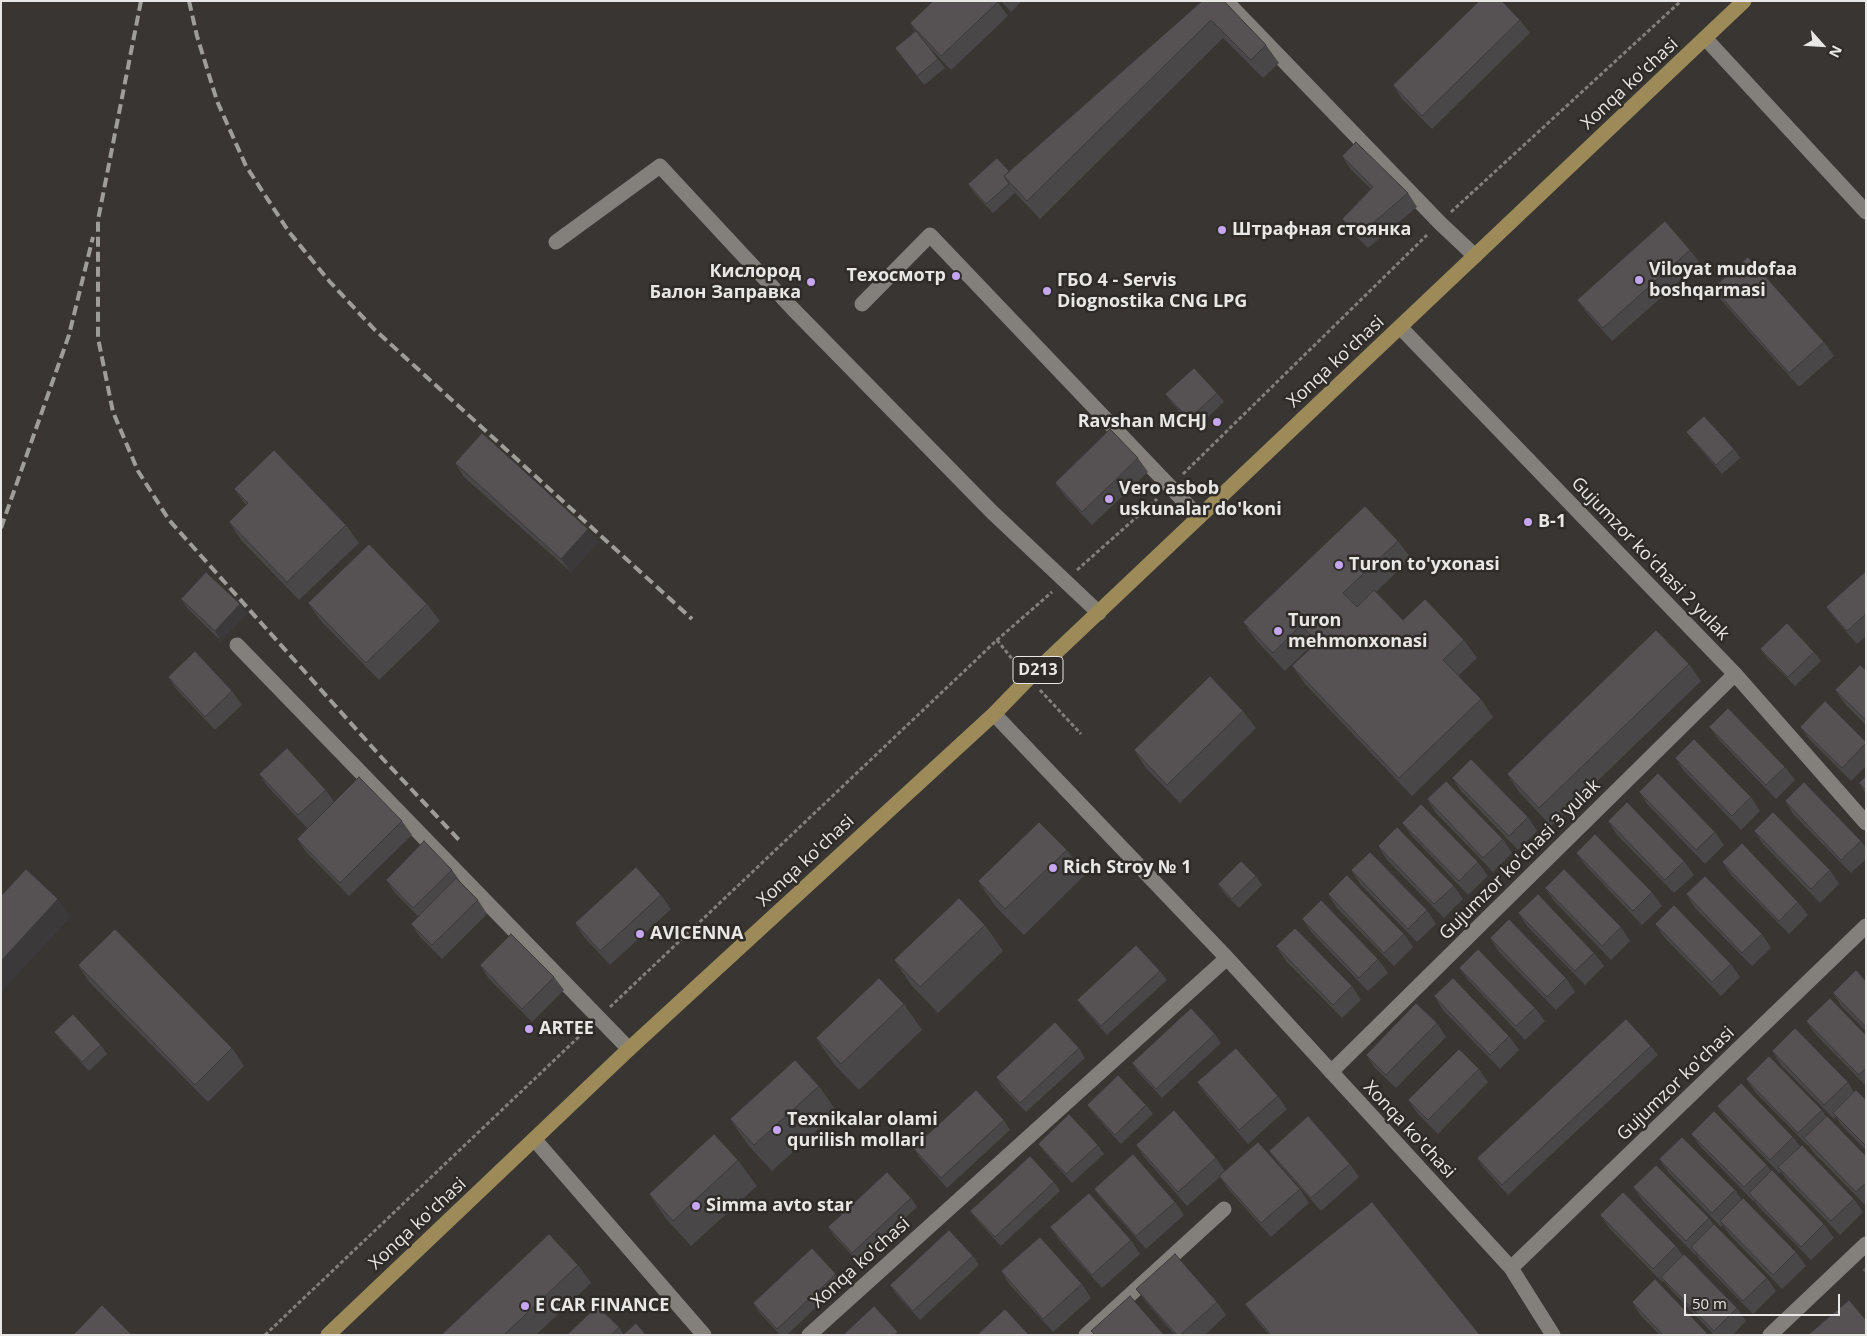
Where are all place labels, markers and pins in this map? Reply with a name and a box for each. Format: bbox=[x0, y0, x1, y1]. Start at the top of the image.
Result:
place label: Штрафная стоянка bbox=[1232, 219, 1411, 241]
marker: Штрафная стоянка bbox=[1216, 224, 1228, 236]
place label: Viloyat mudofaa boshqarmasi bbox=[1649, 259, 1797, 302]
place label: Кислород Балон Заправка bbox=[649, 261, 801, 304]
place label: Техосмотр bbox=[846, 265, 946, 287]
marker: Техосмотр bbox=[950, 270, 962, 282]
place label: ГБО 4 - Servis Diognostika CNG LPG bbox=[1057, 270, 1247, 312]
marker: Viloyat mudofaa boshqarmasi bbox=[1633, 274, 1645, 286]
marker: Кислород Балон Заправка bbox=[805, 276, 817, 288]
marker: ГБО 4 - Servis Diognostika CNG LPG bbox=[1041, 285, 1053, 297]
place label: Ravshan MCHJ bbox=[1078, 411, 1207, 433]
marker: Ravshan MCHJ bbox=[1211, 416, 1223, 428]
place label: Vero asbob uskunalar do'koni bbox=[1119, 478, 1282, 520]
marker: Vero asbob uskunalar do'koni bbox=[1103, 493, 1115, 505]
place label: В-1 bbox=[1538, 511, 1566, 533]
marker: В-1 bbox=[1522, 516, 1534, 528]
place label: Turon to'yxonasi bbox=[1349, 554, 1500, 576]
marker: Turon to'yxonasi bbox=[1333, 559, 1345, 571]
place label: Turon mehmonxonasi bbox=[1288, 610, 1427, 652]
marker: Turon mehmonxonasi bbox=[1272, 625, 1284, 637]
place label: Rich Stroy № 1 bbox=[1063, 857, 1192, 879]
marker: Rich Stroy № 1 bbox=[1047, 862, 1059, 874]
place label: AVICENNA bbox=[650, 923, 743, 945]
marker: AVICENNA bbox=[634, 928, 646, 940]
place label: ARTEE bbox=[539, 1018, 594, 1040]
marker: ARTEE bbox=[523, 1023, 535, 1035]
place label: Texnikalar olami qurilish mollari bbox=[787, 1109, 938, 1152]
marker: Texnikalar olami qurilish mollari bbox=[771, 1124, 783, 1136]
place label: Simma avto star bbox=[706, 1195, 853, 1217]
marker: Simma avto star bbox=[690, 1200, 702, 1212]
place label: E CAR FINANCE bbox=[535, 1295, 669, 1317]
marker: E CAR FINANCE bbox=[519, 1300, 531, 1312]

